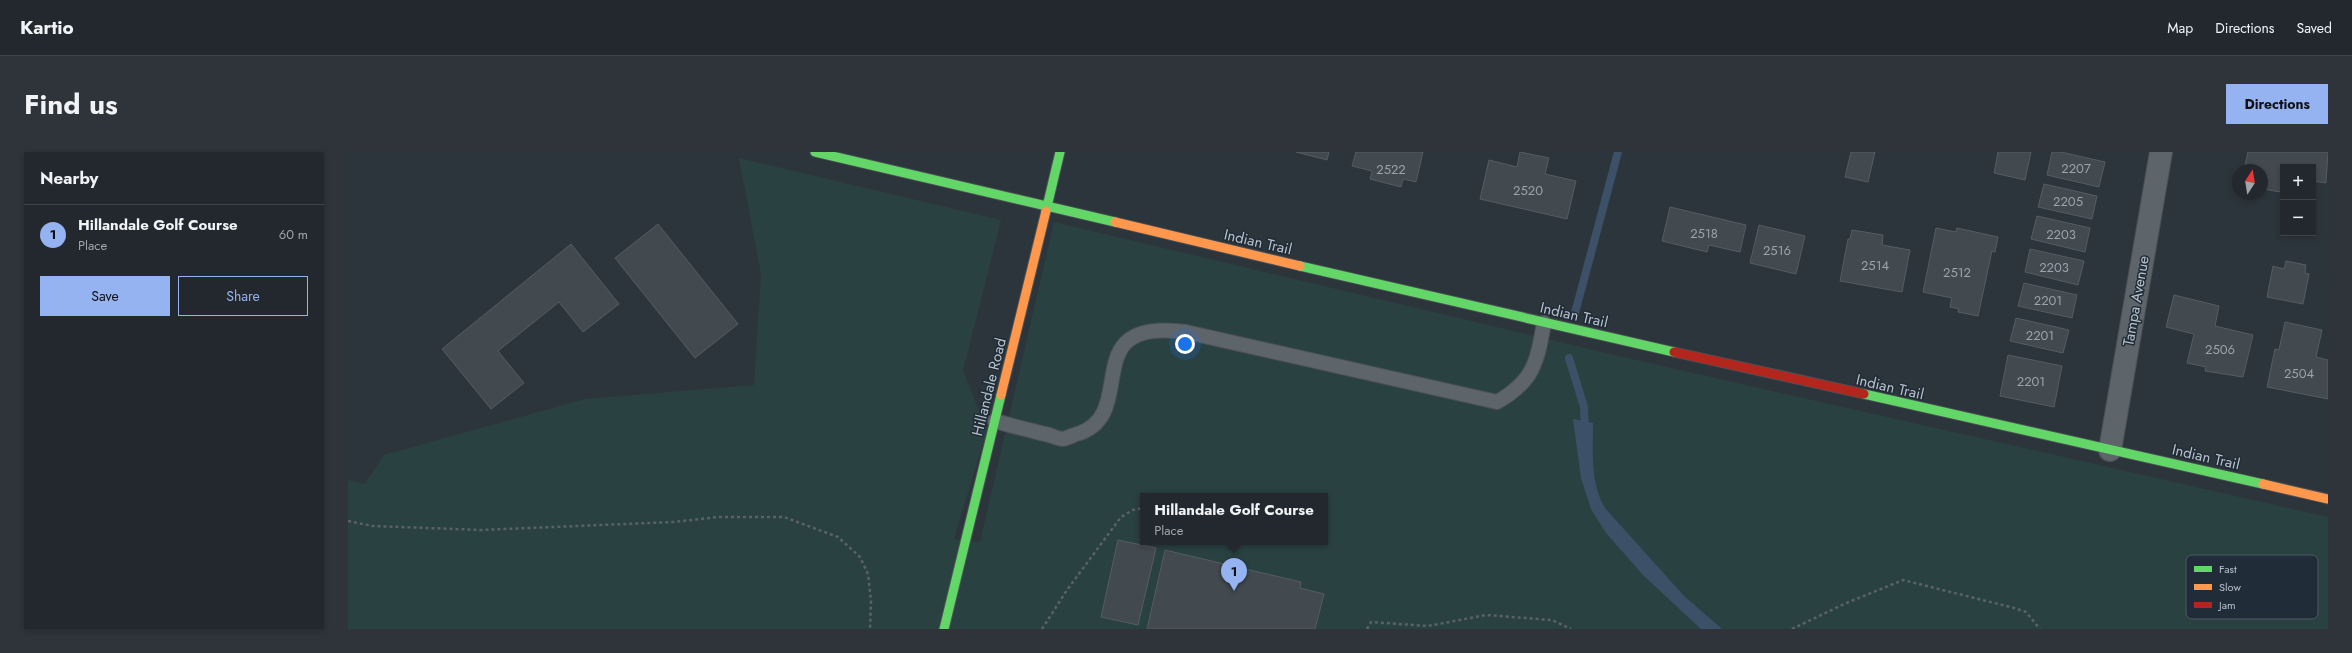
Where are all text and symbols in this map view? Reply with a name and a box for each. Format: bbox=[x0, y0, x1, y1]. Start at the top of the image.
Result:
text: Kartio bbox=[20, 14, 74, 41]
text: Map bbox=[2167, 18, 2193, 38]
text: Directions bbox=[2215, 18, 2275, 38]
text: Saved bbox=[2297, 18, 2332, 38]
text: Find us bbox=[24, 84, 118, 125]
button: Directions bbox=[2226, 84, 2328, 124]
house number: 2207 bbox=[2061, 159, 2091, 178]
house number: 2522 bbox=[1376, 160, 1406, 179]
north arrow bbox=[2232, 164, 2268, 200]
map controls bbox=[2280, 164, 2316, 236]
button: + bbox=[2280, 164, 2316, 200]
text: Nearby bbox=[40, 166, 98, 190]
house number: 2520 bbox=[1513, 181, 1543, 200]
house number: 2205 bbox=[2053, 192, 2083, 211]
button: − bbox=[2280, 200, 2316, 236]
text: Hillandale Golf Course bbox=[78, 214, 238, 236]
street label: Indian Trail bbox=[1222, 224, 1294, 260]
house number: 2518 bbox=[1690, 224, 1718, 243]
text: 1 bbox=[50, 225, 56, 244]
text: 60 m bbox=[279, 225, 308, 244]
house number: 2203 bbox=[2046, 225, 2076, 244]
text: Place bbox=[78, 236, 107, 255]
house number: 2516 bbox=[1763, 241, 1791, 260]
street label: Tampa Avenue bbox=[2117, 254, 2155, 348]
house number: 2514 bbox=[1861, 256, 1889, 275]
house number: 2203 bbox=[2039, 258, 2069, 277]
house number: 2512 bbox=[1943, 263, 1971, 282]
button: Save bbox=[40, 276, 170, 316]
button: Share bbox=[178, 276, 308, 316]
house number: 2201 bbox=[2034, 291, 2062, 310]
street label: Indian Trail bbox=[1538, 297, 1610, 333]
house number: 2201 bbox=[2026, 326, 2054, 345]
your location bbox=[1175, 334, 1195, 354]
street label: Hillandale Road bbox=[966, 336, 1012, 438]
house number: 2506 bbox=[2205, 340, 2235, 359]
house number: 2504 bbox=[2284, 364, 2314, 383]
street label: Indian Trail bbox=[1854, 369, 1926, 405]
house number: 2201 bbox=[2017, 372, 2045, 391]
street label: Indian Trail bbox=[2170, 439, 2242, 475]
popup bbox=[1140, 493, 1328, 545]
text: Hillandale Golf Course bbox=[1154, 499, 1314, 521]
text: Place bbox=[1154, 521, 1183, 540]
legend bbox=[2186, 555, 2318, 619]
pin: 1 bbox=[1221, 558, 1247, 591]
text: Fast bbox=[2219, 561, 2237, 577]
text: Slow bbox=[2219, 579, 2241, 595]
text: Jam bbox=[2217, 597, 2236, 613]

